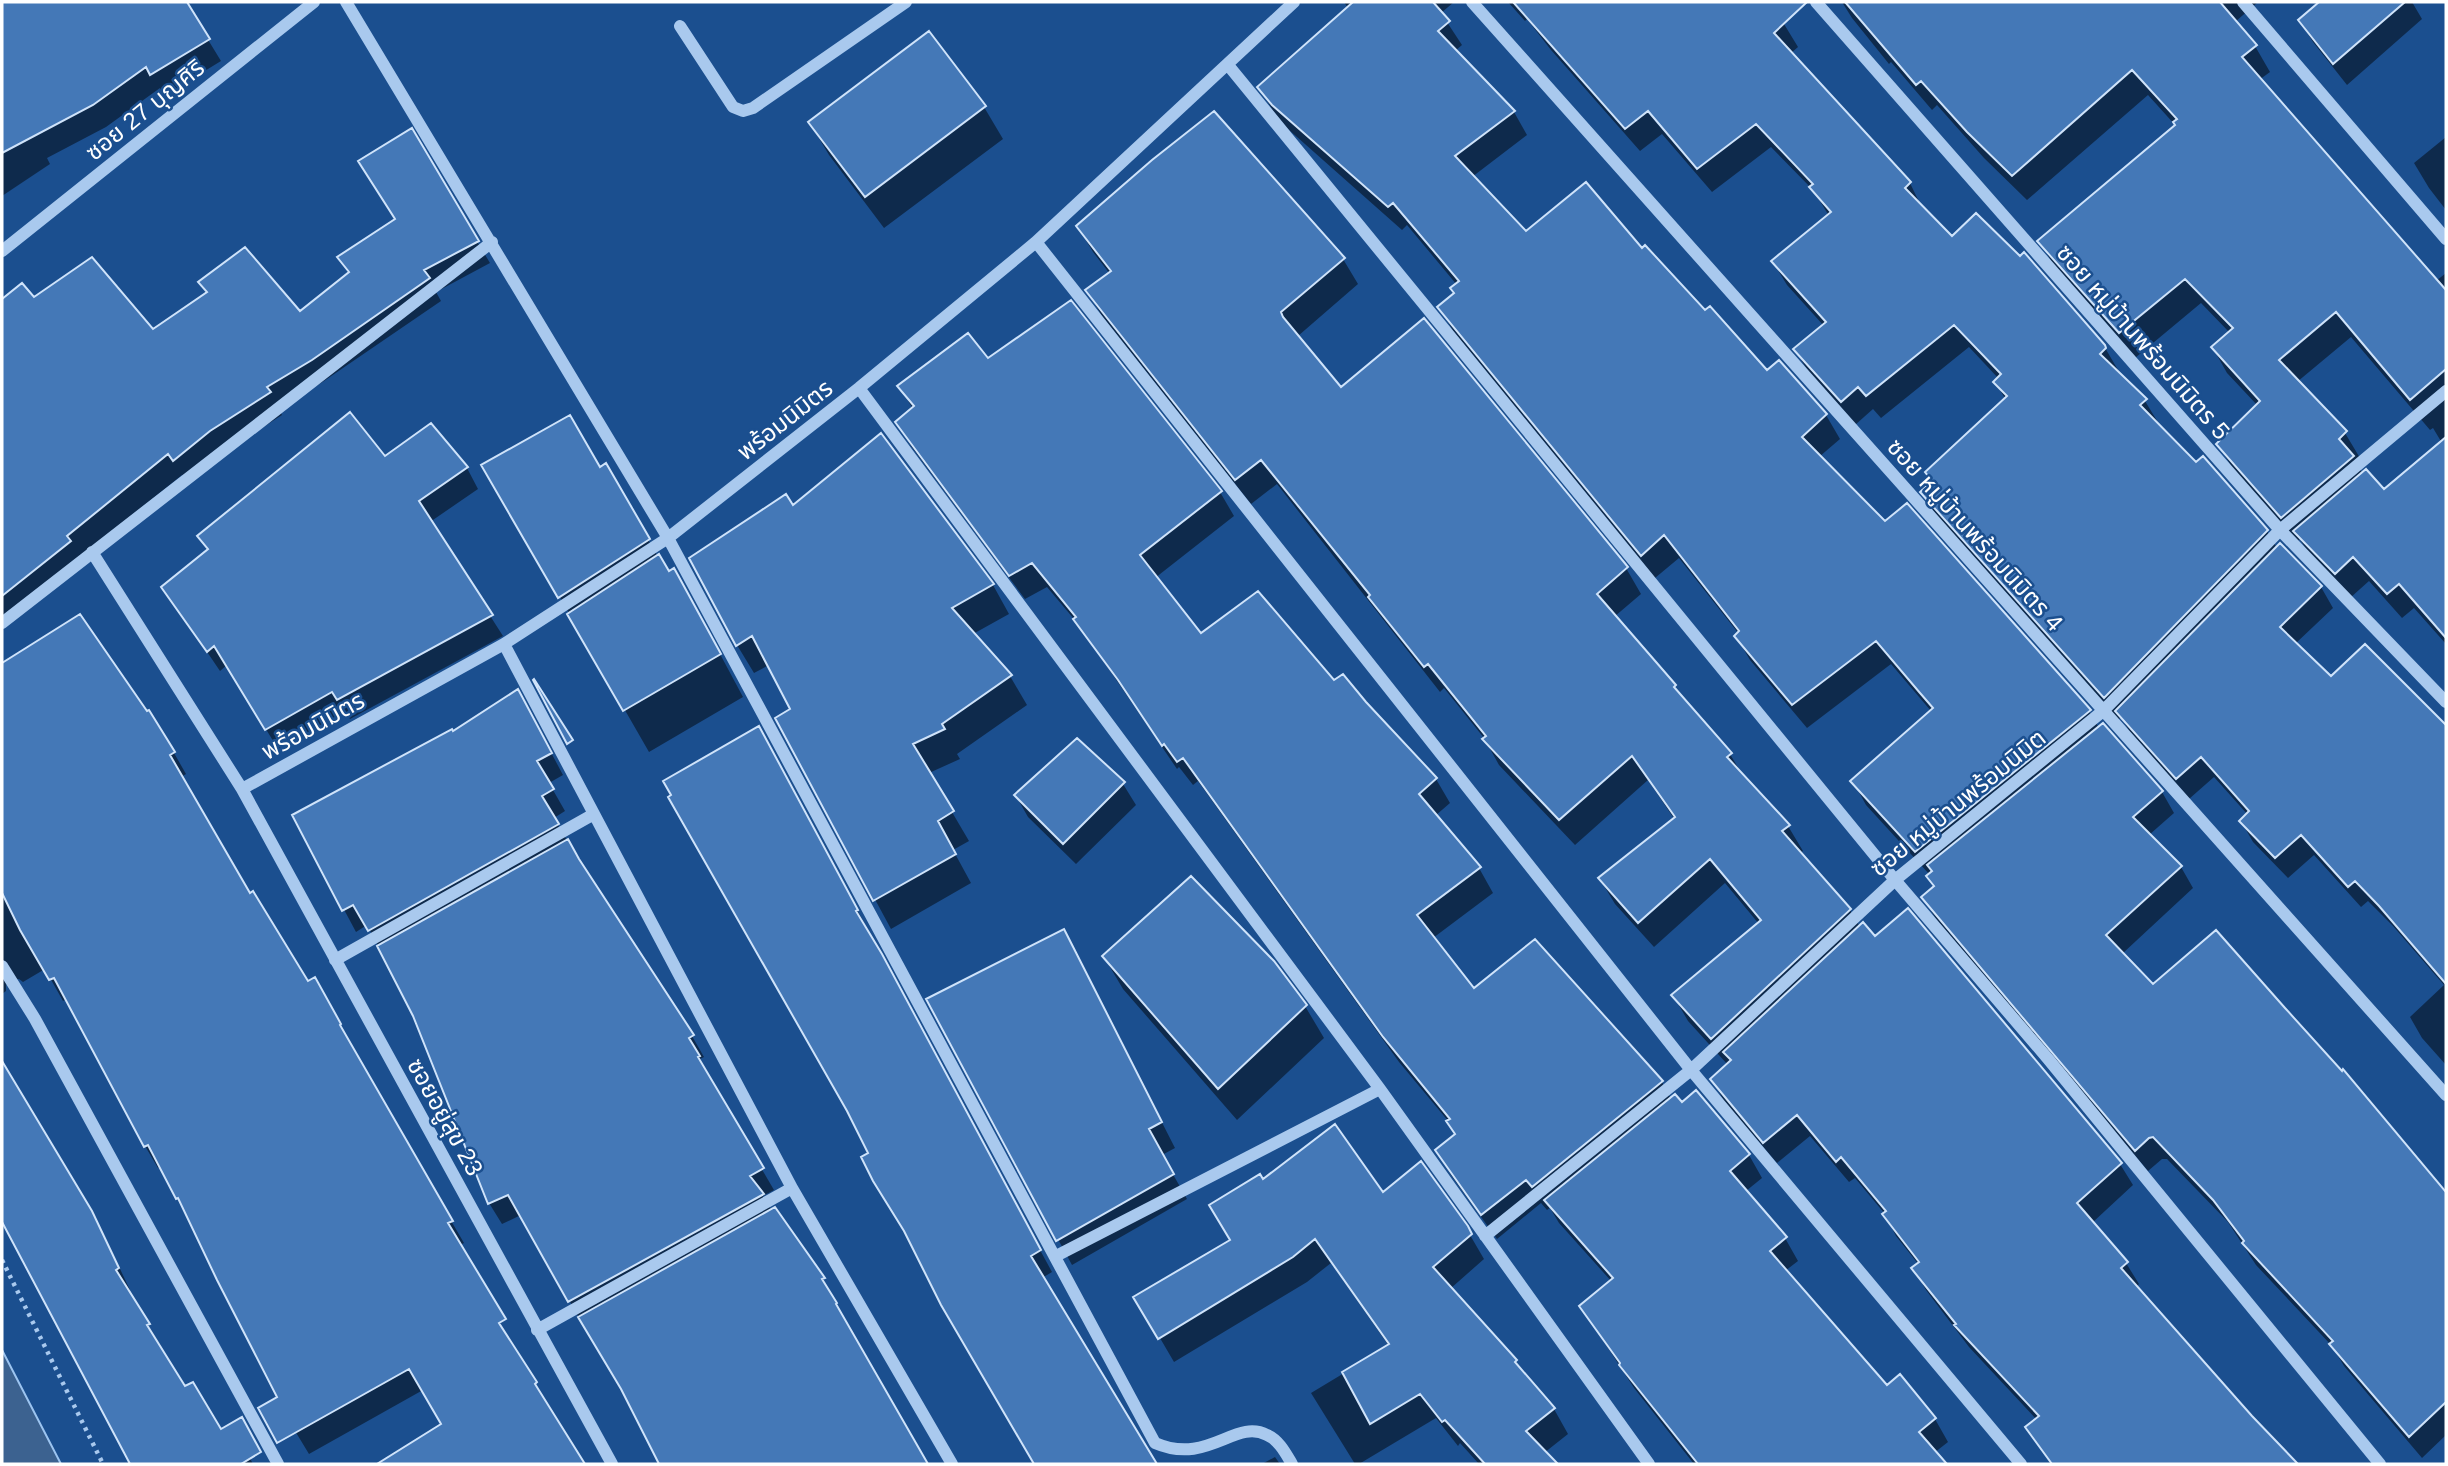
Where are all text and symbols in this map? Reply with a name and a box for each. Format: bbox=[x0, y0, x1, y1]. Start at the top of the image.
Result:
street label: ซอย 27 บุญศิริ bbox=[80, 54, 211, 167]
street label: ซอย หมู่บ้านพร้อมนิมิตร 5 bbox=[2050, 239, 2235, 446]
street label: พร้อมนิมิตร bbox=[732, 374, 838, 465]
street label: ซอย หมู่บ้านพร้อมนิมิตร 4 bbox=[1880, 433, 2069, 638]
street label: พร้อมนิมิตร bbox=[257, 686, 369, 765]
street label: ซอย หมู่บ้านพร้อมนิมิต bbox=[1865, 724, 2052, 883]
street label: ซอยอยู่สุข 23 bbox=[400, 1054, 489, 1181]

